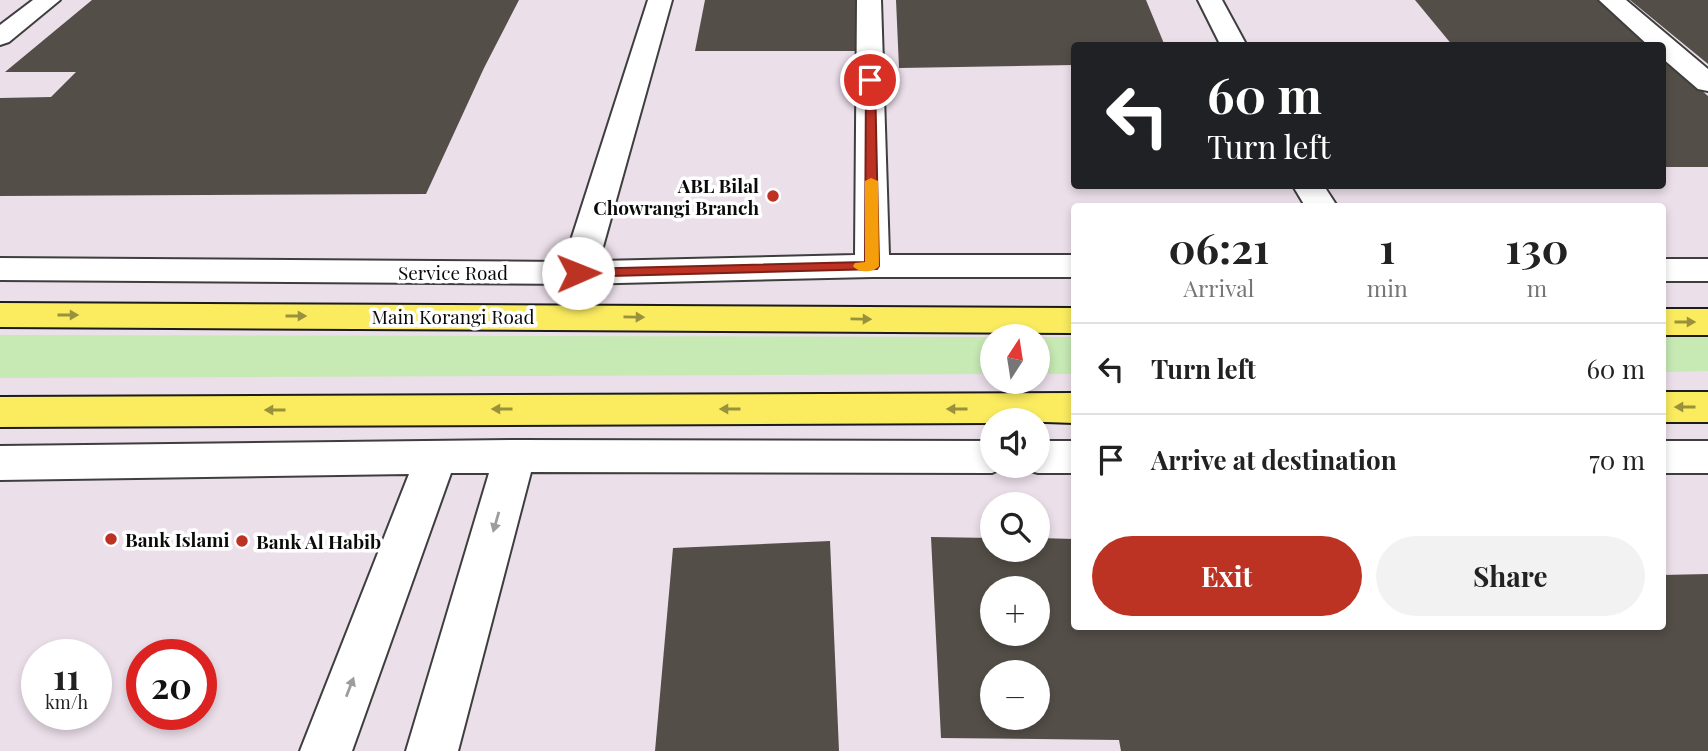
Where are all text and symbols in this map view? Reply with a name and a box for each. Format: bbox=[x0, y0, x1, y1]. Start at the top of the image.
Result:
pin bbox=[840, 50, 900, 110]
icon: arrive bbox=[851, 61, 889, 99]
text: 60 m bbox=[1207, 61, 1322, 126]
icon: left bbox=[1092, 70, 1183, 161]
text: Turn left bbox=[1207, 124, 1331, 167]
place label: ABL Bilal Chowrangi Branch bbox=[593, 172, 759, 220]
marker: ABL Bilal Chowrangi Branch bbox=[765, 188, 781, 204]
text: 06:21 bbox=[1168, 219, 1269, 275]
text: 1 bbox=[1379, 219, 1395, 275]
text: 130 bbox=[1505, 219, 1569, 275]
position arrow bbox=[541, 236, 615, 310]
street label: Service Road bbox=[398, 259, 508, 285]
text: Arrival bbox=[1183, 272, 1254, 303]
text: min bbox=[1367, 272, 1408, 303]
text: m bbox=[1527, 272, 1547, 303]
street label: Main Korangi Road bbox=[371, 303, 535, 329]
one-way arrow bbox=[57, 309, 79, 321]
one-way arrow bbox=[285, 310, 307, 322]
one-way arrow bbox=[623, 311, 645, 323]
one-way arrow bbox=[850, 313, 872, 325]
one-way arrow bbox=[1674, 316, 1696, 328]
north arrow bbox=[980, 324, 1050, 394]
map controls bbox=[980, 324, 1050, 730]
icon: left bbox=[1092, 350, 1130, 388]
text: Turn left bbox=[1151, 351, 1256, 386]
text: 60 m bbox=[1586, 351, 1645, 386]
one-way arrow bbox=[1674, 401, 1696, 413]
one-way arrow bbox=[719, 403, 741, 415]
one-way arrow bbox=[946, 403, 968, 415]
one-way arrow bbox=[491, 404, 513, 415]
one-way arrow bbox=[264, 405, 286, 416]
button: sound bbox=[980, 408, 1050, 478]
icon: arrive bbox=[1092, 441, 1130, 479]
text: Arrive at destination bbox=[1151, 442, 1397, 477]
text: 70 m bbox=[1589, 442, 1645, 477]
button: search bbox=[980, 492, 1050, 562]
one-way arrow bbox=[491, 512, 501, 533]
place label: Bank Islami bbox=[125, 526, 229, 552]
place label: Bank Al Habib bbox=[256, 528, 381, 554]
marker: Bank Islami bbox=[103, 531, 119, 547]
marker: Bank Al Habib bbox=[234, 533, 250, 549]
button: Exit bbox=[1092, 536, 1362, 616]
button: Share bbox=[1376, 536, 1645, 616]
button: + bbox=[980, 576, 1050, 646]
speed limit sign: 20 bbox=[126, 639, 217, 730]
text: 11 bbox=[53, 652, 80, 699]
button: − bbox=[980, 660, 1050, 730]
one-way arrow bbox=[344, 677, 355, 698]
text: km/h bbox=[45, 690, 88, 714]

